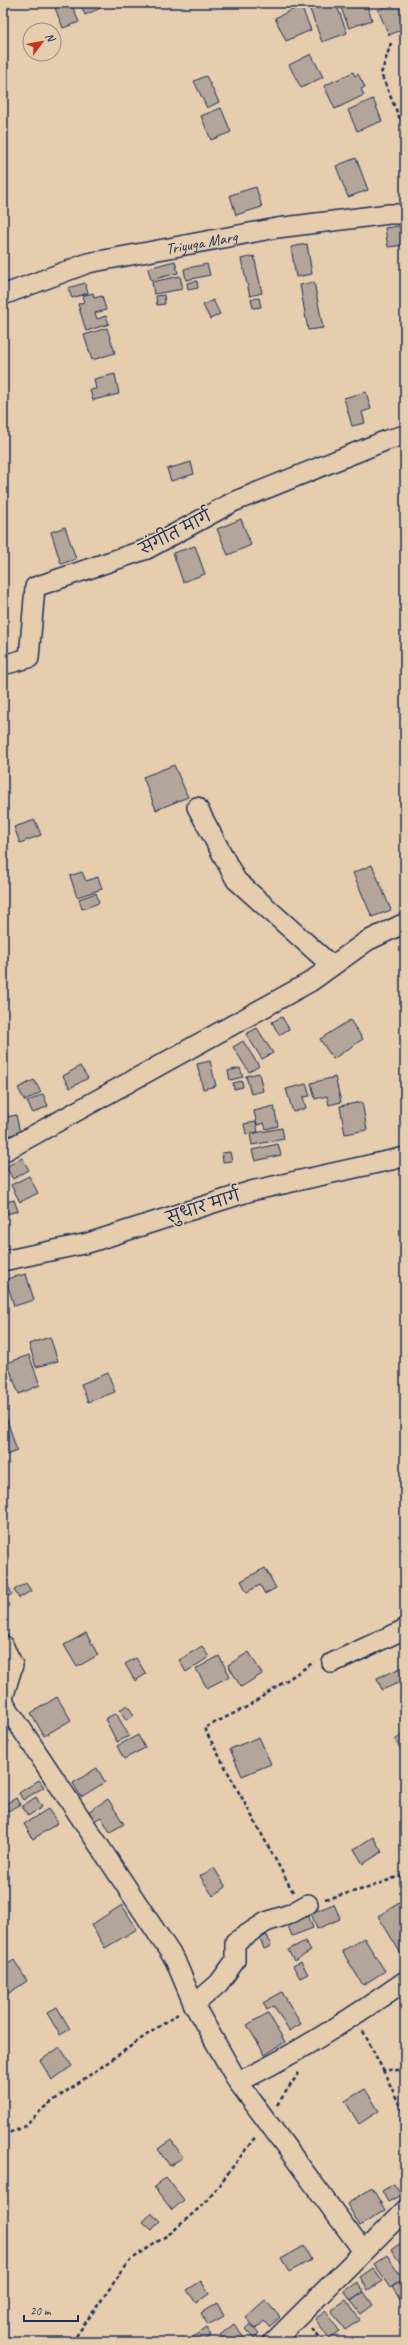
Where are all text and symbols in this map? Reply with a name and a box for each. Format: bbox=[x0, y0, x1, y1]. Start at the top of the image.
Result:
north arrow bbox=[22, 22, 62, 62]
text: N bbox=[43, 30, 59, 45]
street label: Triyuga Marg bbox=[164, 226, 240, 259]
street label: संगीत मार्ग bbox=[134, 504, 216, 560]
street label: सुधार मार्ग bbox=[162, 1183, 244, 1230]
scale bar bbox=[24, 2297, 78, 2323]
text: 20 m bbox=[30, 2303, 52, 2319]

